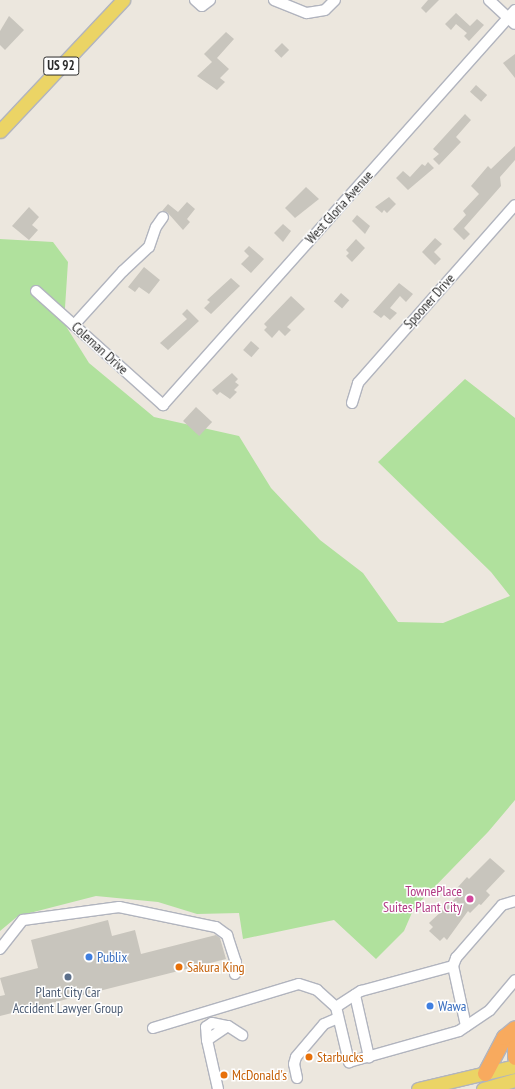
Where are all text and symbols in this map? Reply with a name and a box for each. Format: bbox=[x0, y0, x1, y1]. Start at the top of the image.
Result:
road number: US 92 bbox=[43, 55, 79, 77]
street label: West Gloria Avenue bbox=[302, 167, 376, 247]
street label: Spooner Drive bbox=[400, 270, 458, 332]
street label: Coleman Drive bbox=[68, 318, 132, 378]
place label: TownePlace Suites Plant City bbox=[383, 883, 462, 916]
marker: TownePlace Suites Plant City bbox=[465, 894, 475, 904]
place label: Publix bbox=[97, 949, 127, 965]
marker: Publix bbox=[84, 952, 94, 962]
place label: Sakura King bbox=[187, 959, 245, 975]
marker: Sakura King bbox=[174, 962, 184, 972]
marker: Plant City Car Accident Lawyer Group bbox=[63, 972, 73, 982]
place label: Plant City Car Accident Lawyer Group bbox=[13, 984, 123, 1016]
place label: Wawa bbox=[438, 998, 466, 1014]
marker: Wawa bbox=[425, 1001, 435, 1011]
place label: Starbucks bbox=[317, 1049, 364, 1065]
marker: Starbucks bbox=[304, 1052, 314, 1062]
place label: McDonald's bbox=[232, 1067, 287, 1083]
marker: McDonald's bbox=[219, 1070, 229, 1080]

